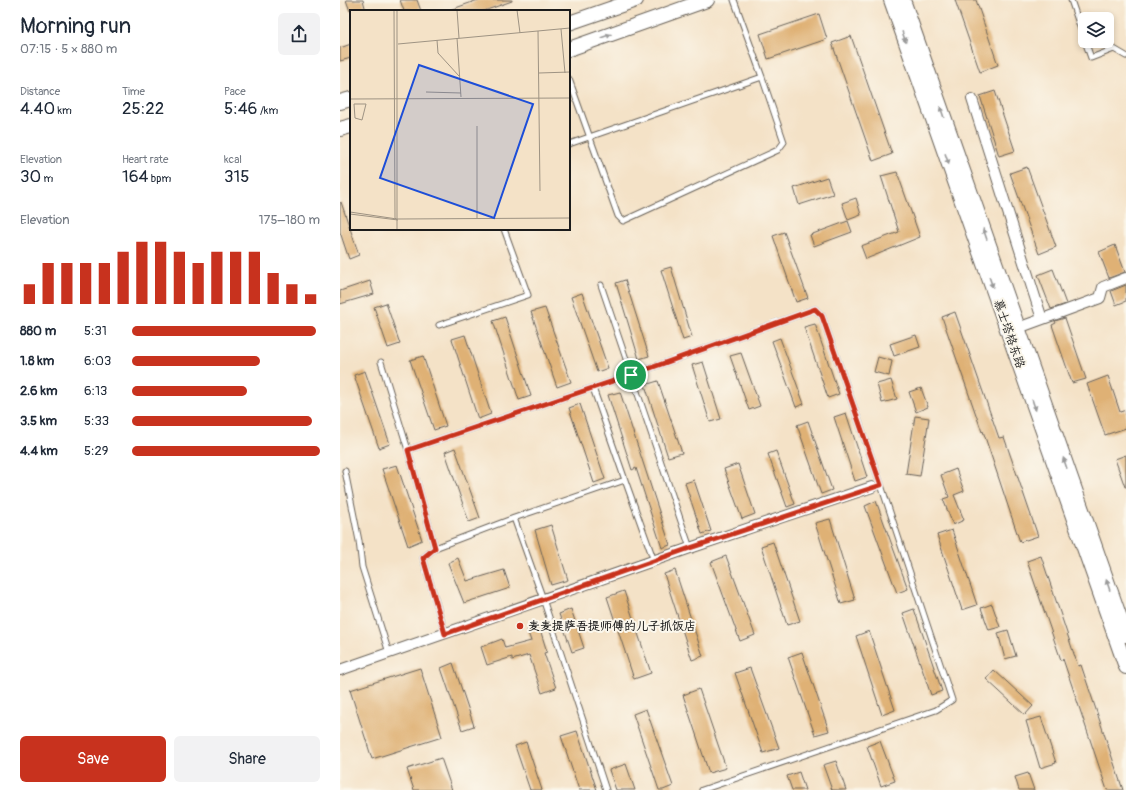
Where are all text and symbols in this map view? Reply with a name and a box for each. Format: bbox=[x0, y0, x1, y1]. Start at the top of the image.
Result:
inset map bbox=[350, 10, 570, 230]
text: Morning run bbox=[20, 12, 131, 40]
map controls bbox=[1078, 12, 1114, 48]
button: layers bbox=[1078, 12, 1114, 48]
button: share bbox=[278, 13, 320, 55]
one-way arrow bbox=[902, 31, 908, 43]
one-way arrow bbox=[600, 32, 612, 38]
text: 07:15 · 5 × 880 m bbox=[20, 41, 117, 57]
text: Distance bbox=[20, 85, 60, 98]
text: Time bbox=[122, 85, 145, 98]
text: Pace bbox=[224, 85, 246, 98]
text: 4.40 bbox=[20, 98, 55, 119]
text: 25:22 bbox=[122, 98, 164, 119]
text: 5:46 bbox=[224, 98, 258, 119]
text: km bbox=[55, 104, 72, 117]
text: /km bbox=[258, 104, 278, 117]
one-way arrow bbox=[939, 105, 945, 117]
text: Elevation bbox=[20, 153, 62, 166]
text: Heart rate bbox=[122, 153, 168, 166]
text: kcal bbox=[224, 153, 242, 166]
one-way arrow bbox=[945, 154, 951, 166]
text: 30 bbox=[20, 166, 41, 187]
text: 164 bbox=[122, 166, 148, 187]
text: 315 bbox=[224, 166, 249, 187]
text: m bbox=[41, 172, 53, 185]
text: bpm bbox=[148, 172, 171, 185]
text: Elevation bbox=[20, 212, 70, 228]
text: 175–180 m bbox=[258, 212, 320, 228]
one-way arrow bbox=[982, 228, 988, 240]
one-way arrow bbox=[988, 276, 994, 288]
street label: 慕士塔格东路 bbox=[990, 298, 1028, 370]
text: 880 m bbox=[20, 323, 56, 339]
text: 5:31 bbox=[84, 323, 107, 339]
text: 1.8 km bbox=[20, 353, 54, 369]
text: 6:03 bbox=[84, 353, 111, 369]
pin bbox=[614, 358, 648, 392]
icon: arrive bbox=[620, 364, 642, 386]
text: 2.6 km bbox=[20, 383, 57, 399]
text: 6:13 bbox=[84, 383, 107, 399]
one-way arrow bbox=[1031, 399, 1037, 411]
text: 3.5 km bbox=[20, 413, 57, 429]
text: 5:33 bbox=[84, 413, 109, 429]
text: 4.4 km bbox=[20, 443, 58, 459]
text: 5:29 bbox=[84, 443, 108, 459]
one-way arrow bbox=[1062, 456, 1068, 468]
one-way arrow bbox=[1105, 579, 1111, 591]
place label: 麦麦提萨吾提师傅的儿子抓饭店 bbox=[528, 619, 696, 634]
marker: 麦麦提萨吾提师傅的儿子抓饭店 bbox=[515, 621, 525, 631]
button: Save bbox=[20, 736, 166, 782]
button: Share bbox=[174, 736, 320, 782]

